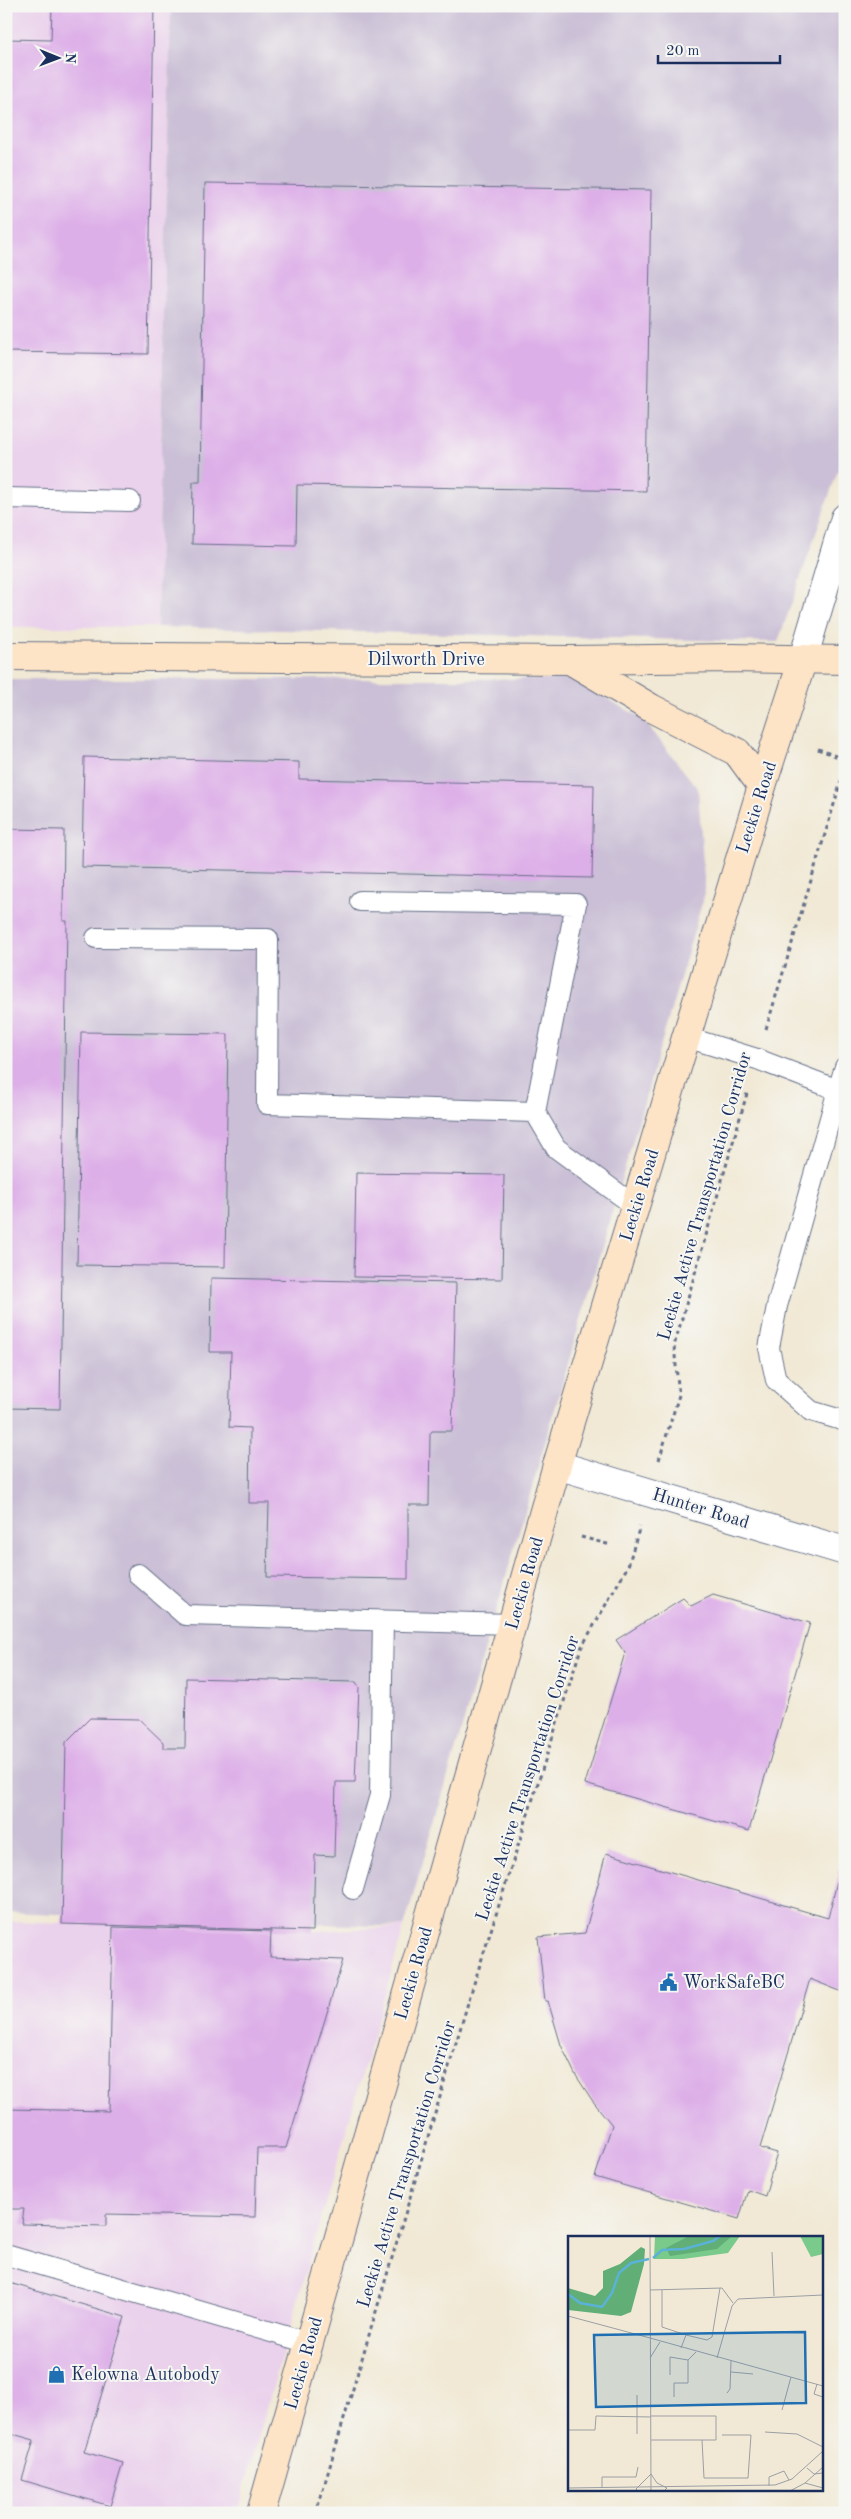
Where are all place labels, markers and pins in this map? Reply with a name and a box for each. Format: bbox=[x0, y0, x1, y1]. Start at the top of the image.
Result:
public building icon: WorkSafeBC bbox=[659, 1972, 679, 1992]
place label: WorkSafeBC bbox=[683, 1974, 785, 1992]
shop icon: Kelowna Autobody bbox=[47, 2364, 67, 2384]
place label: Kelowna Autobody bbox=[71, 2366, 220, 2384]

